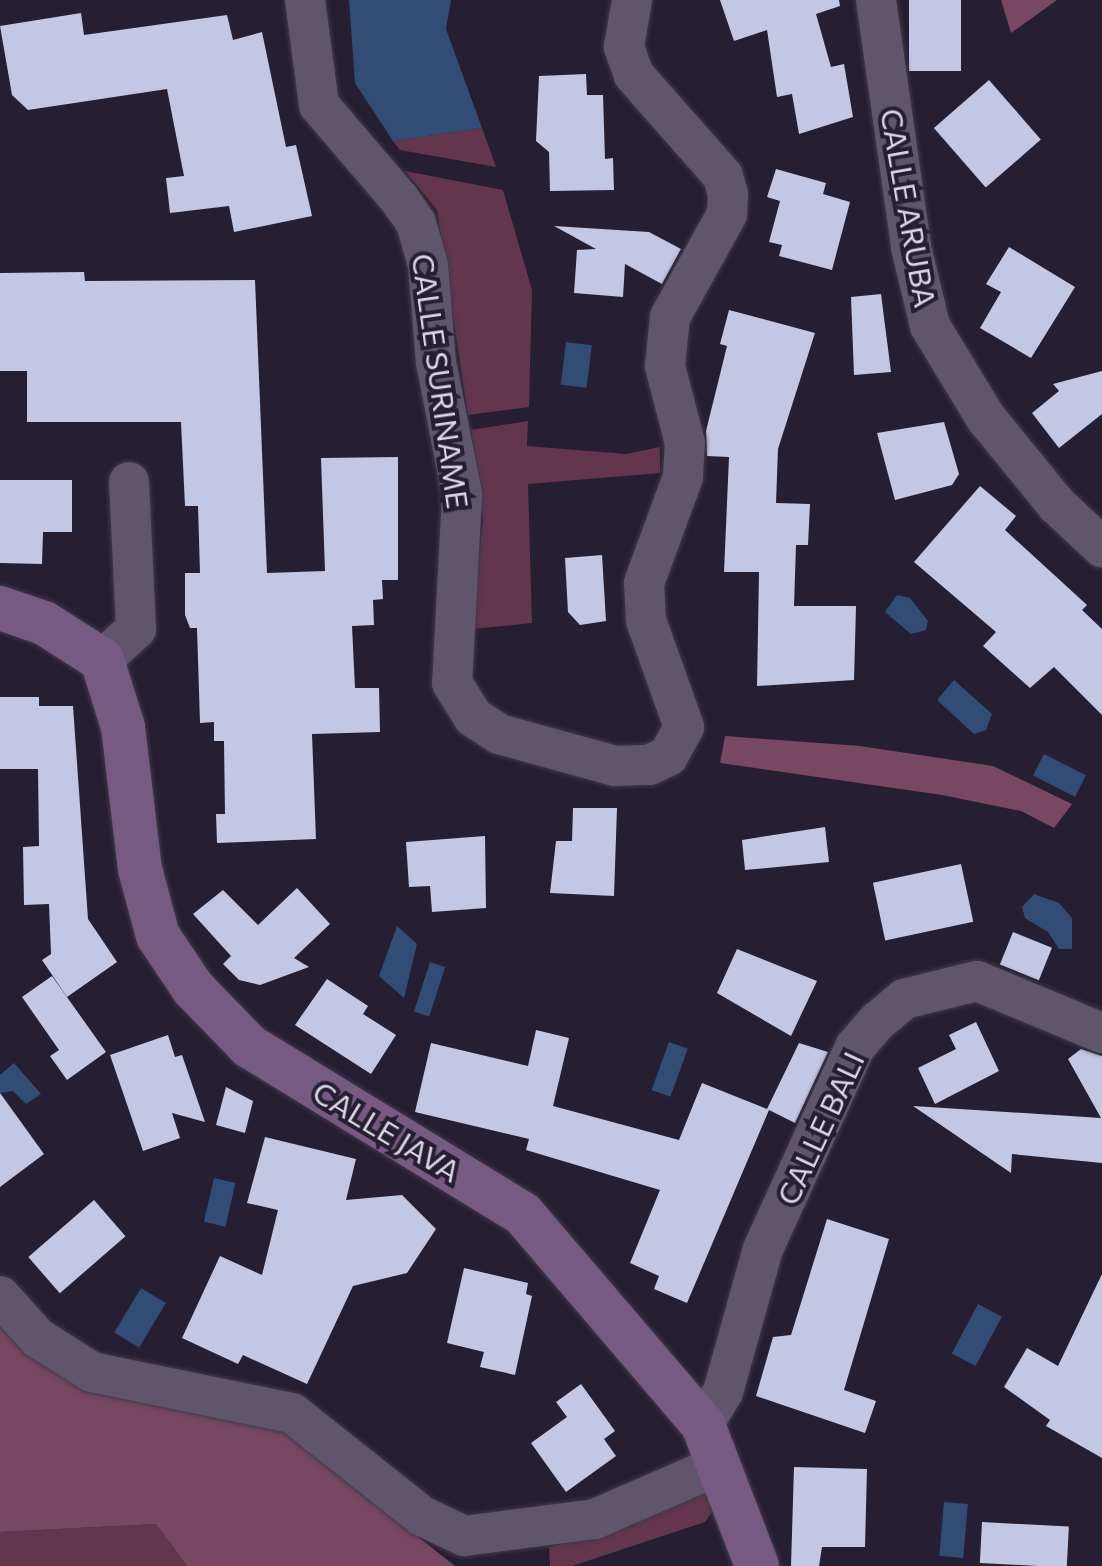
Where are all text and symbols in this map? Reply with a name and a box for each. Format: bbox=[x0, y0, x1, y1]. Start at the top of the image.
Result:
street label: CALLE ARUBA bbox=[874, 106, 944, 310]
street label: CALLE SURINAME bbox=[405, 251, 477, 511]
street label: CALLE BALI bbox=[769, 1046, 871, 1210]
street label: CALLE JAVA bbox=[307, 1073, 467, 1189]

